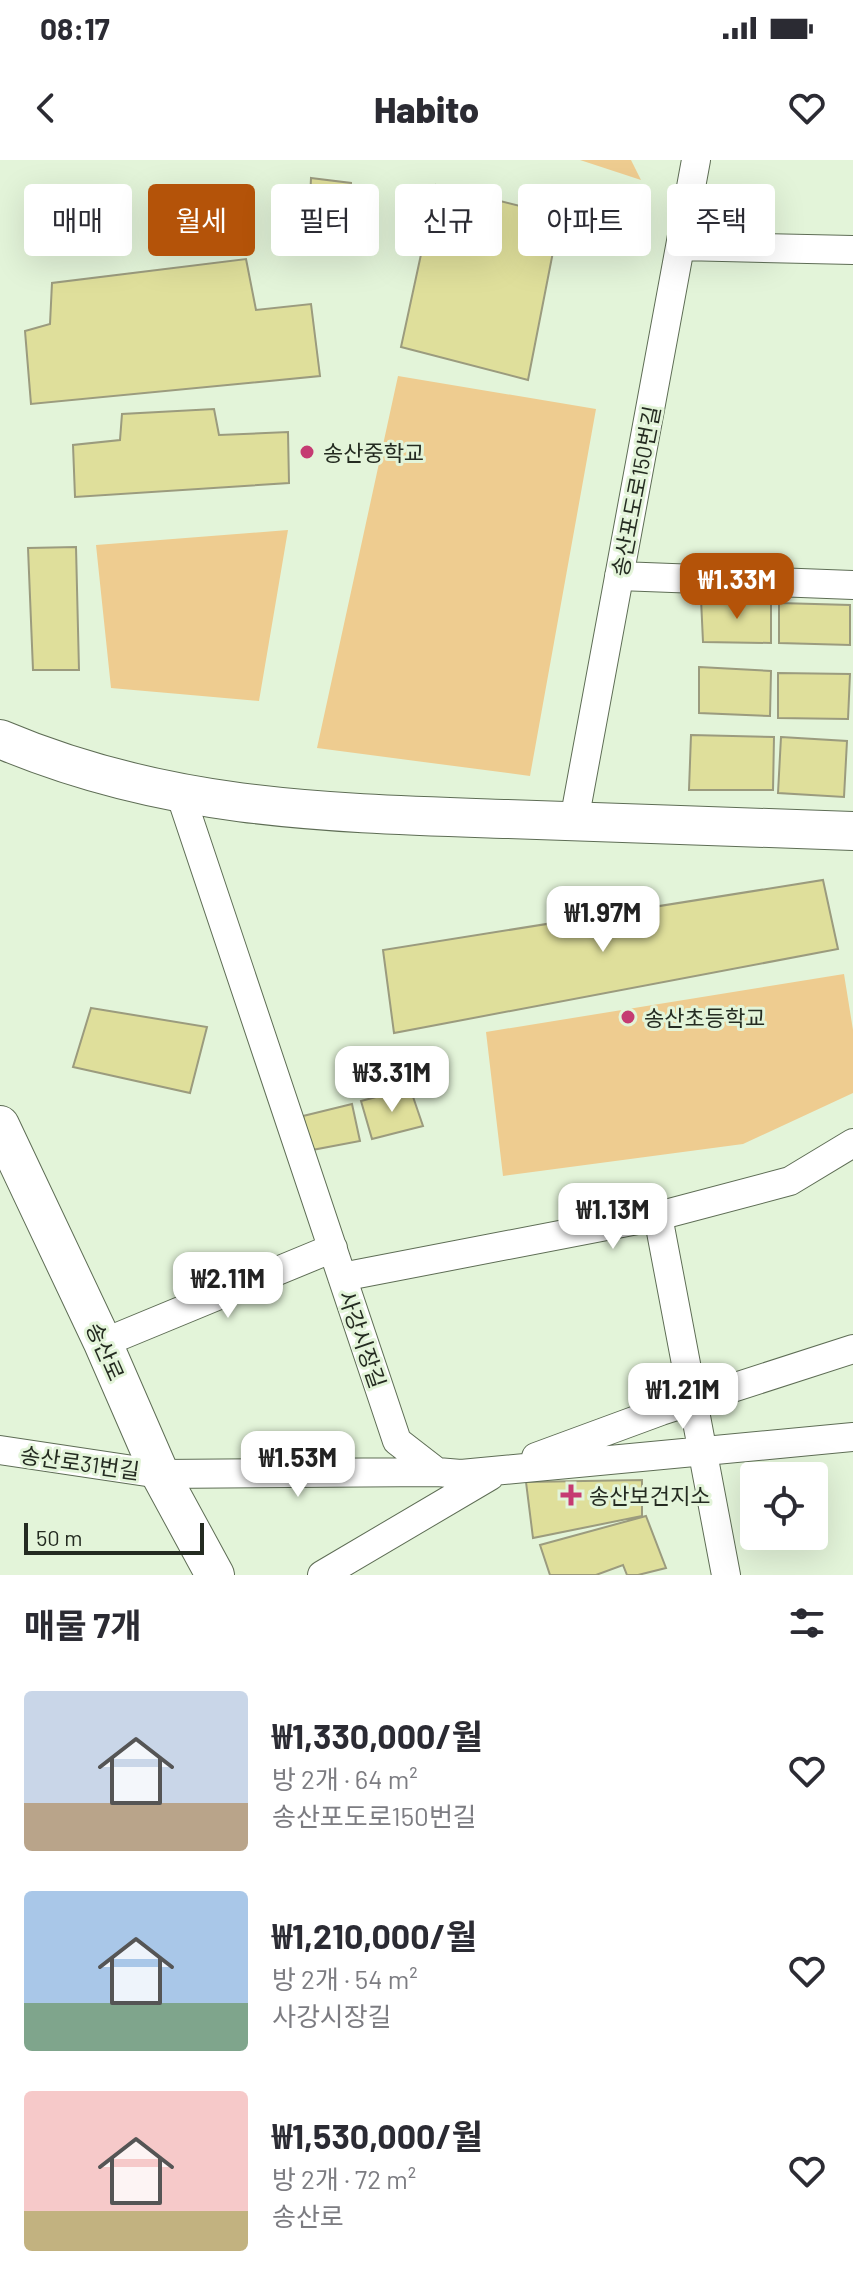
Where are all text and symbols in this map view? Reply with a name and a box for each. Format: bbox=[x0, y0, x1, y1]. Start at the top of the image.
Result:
text: 08:17 bbox=[40, 10, 110, 46]
icon: back bbox=[24, 86, 68, 130]
icon: heart bbox=[785, 86, 829, 130]
text: Habito bbox=[374, 87, 479, 130]
chip: 매매 bbox=[24, 184, 132, 256]
chip: 월세 bbox=[148, 184, 255, 256]
chip: 필터 bbox=[271, 184, 379, 256]
chip: 신규 bbox=[395, 184, 502, 256]
chip: 아파트 bbox=[518, 184, 651, 256]
chip: 주택 bbox=[667, 184, 775, 256]
street label: 송산포도로150번길 bbox=[606, 404, 664, 578]
place label: 송산중학교 bbox=[323, 439, 424, 465]
marker: 송산중학교 bbox=[298, 443, 316, 461]
pin: ₩1.33M bbox=[672, 553, 802, 621]
text: ₩1.33M bbox=[698, 563, 776, 594]
pin: ₩1.97M bbox=[538, 886, 668, 954]
text: ₩1.97M bbox=[565, 896, 641, 927]
place label: 송산초등학교 bbox=[644, 1004, 765, 1030]
marker: 송산초등학교 bbox=[619, 1008, 637, 1026]
pin: ₩3.31M bbox=[327, 1046, 457, 1114]
text: ₩3.31M bbox=[353, 1056, 431, 1087]
pin: ₩1.13M bbox=[548, 1183, 678, 1251]
text: ₩1.13M bbox=[576, 1193, 650, 1224]
pin: ₩2.11M bbox=[163, 1252, 293, 1320]
text: ₩2.11M bbox=[191, 1262, 265, 1293]
street label: 사강시장길 bbox=[334, 1287, 392, 1391]
street label: 송산로 bbox=[82, 1318, 130, 1384]
pin: ₩1.21M bbox=[618, 1363, 748, 1431]
text: ₩1.21M bbox=[646, 1373, 720, 1404]
pin: ₩1.53M bbox=[233, 1431, 363, 1499]
street label: 송산로31번길 bbox=[19, 1441, 141, 1483]
text: ₩1.53M bbox=[259, 1441, 337, 1472]
map controls bbox=[740, 1462, 828, 1550]
button: locate bbox=[740, 1462, 828, 1550]
place label: 송산보건지소 bbox=[589, 1482, 710, 1508]
marker: 송산보건지소 bbox=[560, 1484, 582, 1506]
scale bar bbox=[24, 1519, 204, 1555]
text: 50 m bbox=[36, 1524, 82, 1550]
icon: filters bbox=[785, 1601, 829, 1645]
text: 매물 7개 bbox=[24, 1604, 142, 1645]
text: ₩1,330,000/월 bbox=[272, 1715, 483, 1756]
icon: home bbox=[88, 1723, 184, 1819]
icon: heart bbox=[785, 1749, 829, 1793]
text: 방 2개 · 64 m² bbox=[272, 1763, 418, 1794]
text: 송산포도로150번길 bbox=[272, 1800, 477, 1831]
text: ₩1,210,000/월 bbox=[272, 1915, 477, 1956]
icon: home bbox=[88, 1923, 184, 2019]
icon: heart bbox=[785, 1949, 829, 1993]
text: 방 2개 · 54 m² bbox=[272, 1963, 418, 1994]
text: 사강시장길 bbox=[272, 2000, 392, 2031]
text: ₩1,530,000/월 bbox=[272, 2115, 483, 2156]
icon: home bbox=[88, 2123, 184, 2219]
icon: heart bbox=[785, 2149, 829, 2193]
text: 방 2개 · 72 m² bbox=[272, 2163, 416, 2194]
text: 송산로 bbox=[272, 2200, 344, 2231]

